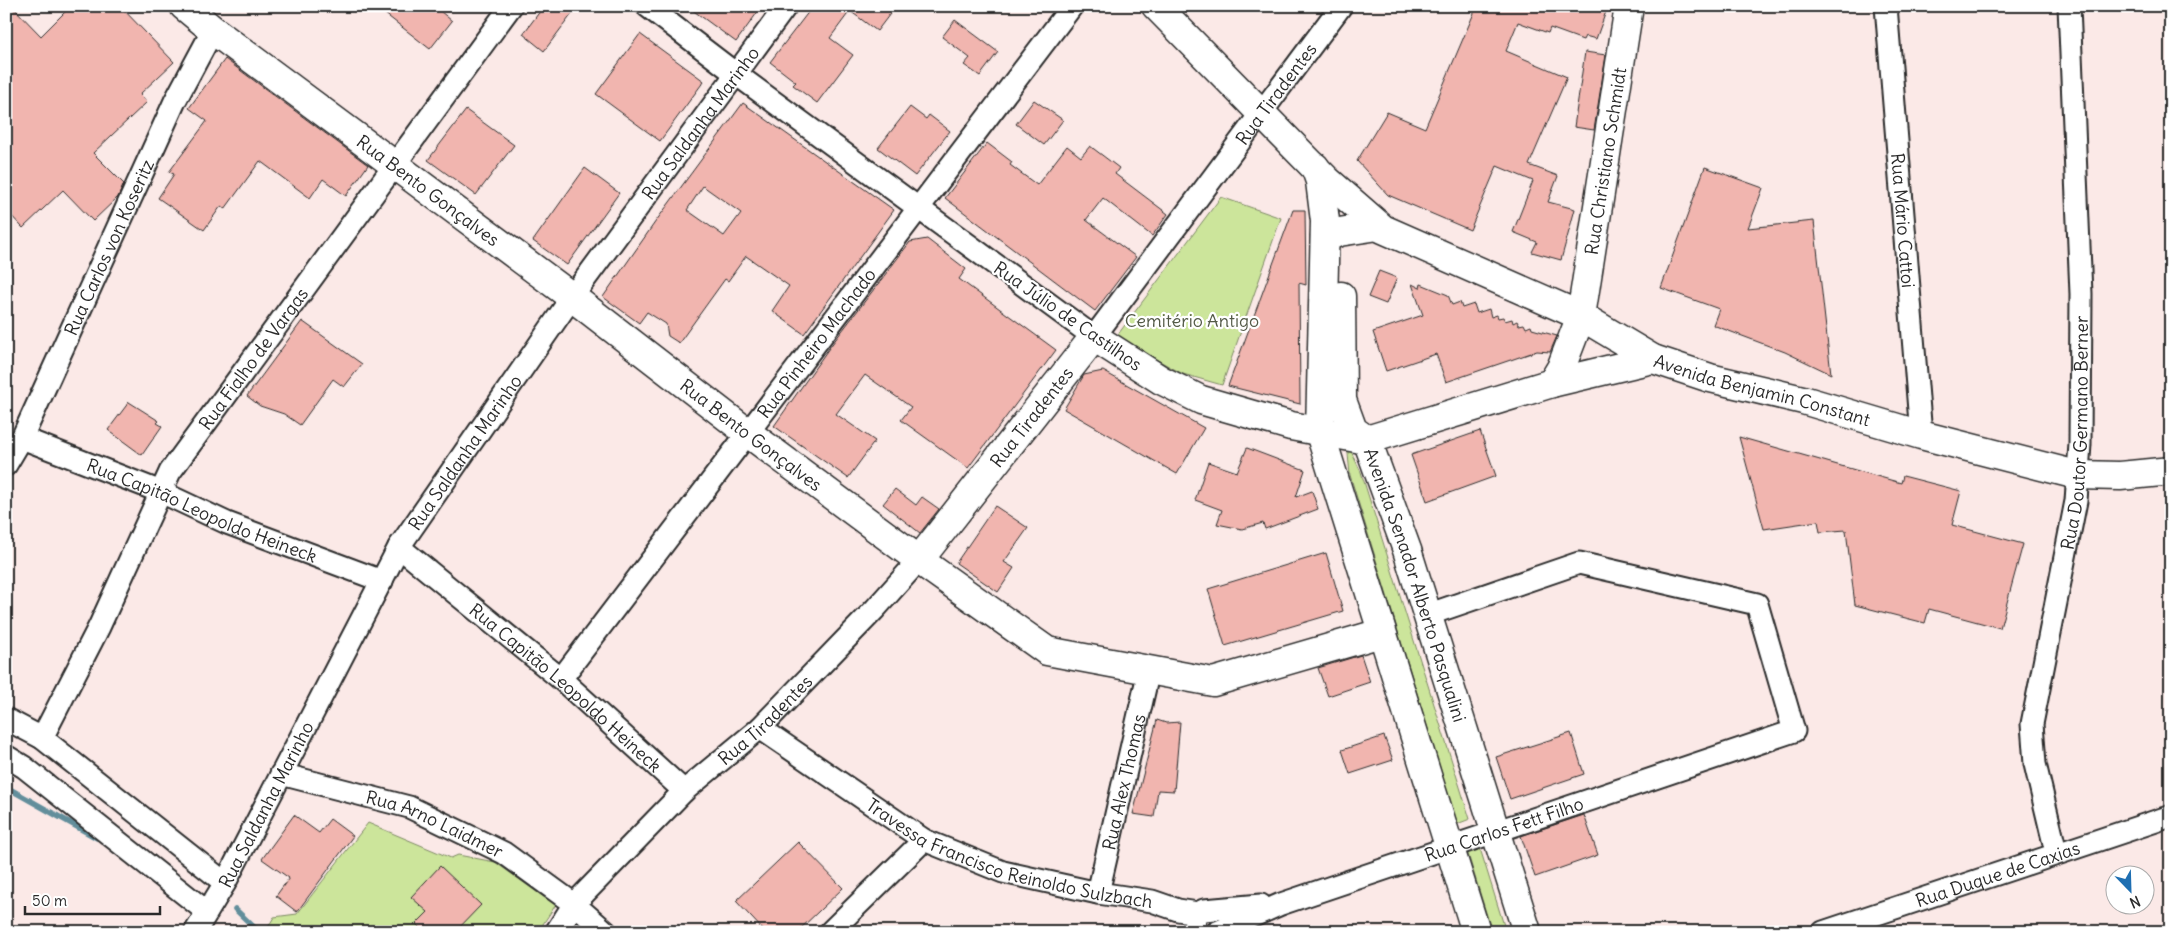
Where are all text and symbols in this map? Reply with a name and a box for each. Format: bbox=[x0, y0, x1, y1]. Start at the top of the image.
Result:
street label: Rua Tiradentes bbox=[1230, 38, 1321, 149]
street label: Rua Saldanha Marinho bbox=[636, 42, 764, 204]
street label: Rua Christiano Schmidt bbox=[1579, 66, 1631, 256]
street label: Rua Bento Gonçalves bbox=[352, 130, 504, 251]
street label: Rua Mário Cattoi bbox=[1887, 152, 1920, 289]
street label: Rua Carlos von Koseritz bbox=[59, 155, 159, 339]
street label: Rua Júlio de Castilhos bbox=[989, 256, 1147, 376]
street label: Rua Pinheiro Machado bbox=[752, 263, 881, 423]
street label: Rua Fialho de Vargas bbox=[193, 283, 313, 434]
park label: Cemitério Antigo bbox=[1125, 309, 1259, 332]
street label: Rua Doutor Germano Berner bbox=[2055, 315, 2092, 552]
street label: Avenida Benjamin Constant bbox=[1651, 349, 1873, 431]
street label: Rua Tiradentes bbox=[985, 362, 1078, 472]
street label: Rua Saldanha Marinho bbox=[403, 370, 526, 535]
street label: Rua Bento Gonçalves bbox=[676, 373, 827, 496]
street label: Avenida Senador Alberto Pasqualini bbox=[1359, 445, 1472, 725]
street label: Rua Capitão Leopoldo Heineck bbox=[84, 453, 320, 567]
street label: Rua Capitão Leopoldo Heineck bbox=[465, 598, 667, 777]
street label: Rua Tiradentes bbox=[713, 670, 817, 770]
street label: Rua Alex Thomas bbox=[1097, 712, 1150, 852]
street label: Rua Saldanha Marinho bbox=[213, 717, 318, 891]
street label: Rua Arno Laidmer bbox=[364, 785, 508, 863]
street label: Rua Carlos Fett Filho bbox=[1421, 791, 1586, 866]
street label: Travessa Francisco Reinoldo Sulzbach bbox=[862, 793, 1154, 912]
street label: Rua Duque de Caxias bbox=[1912, 836, 2083, 912]
north arrow bbox=[2104, 866, 2154, 916]
scale bar bbox=[25, 883, 160, 915]
text: 50 m bbox=[32, 891, 67, 910]
text: N bbox=[2127, 892, 2143, 912]

